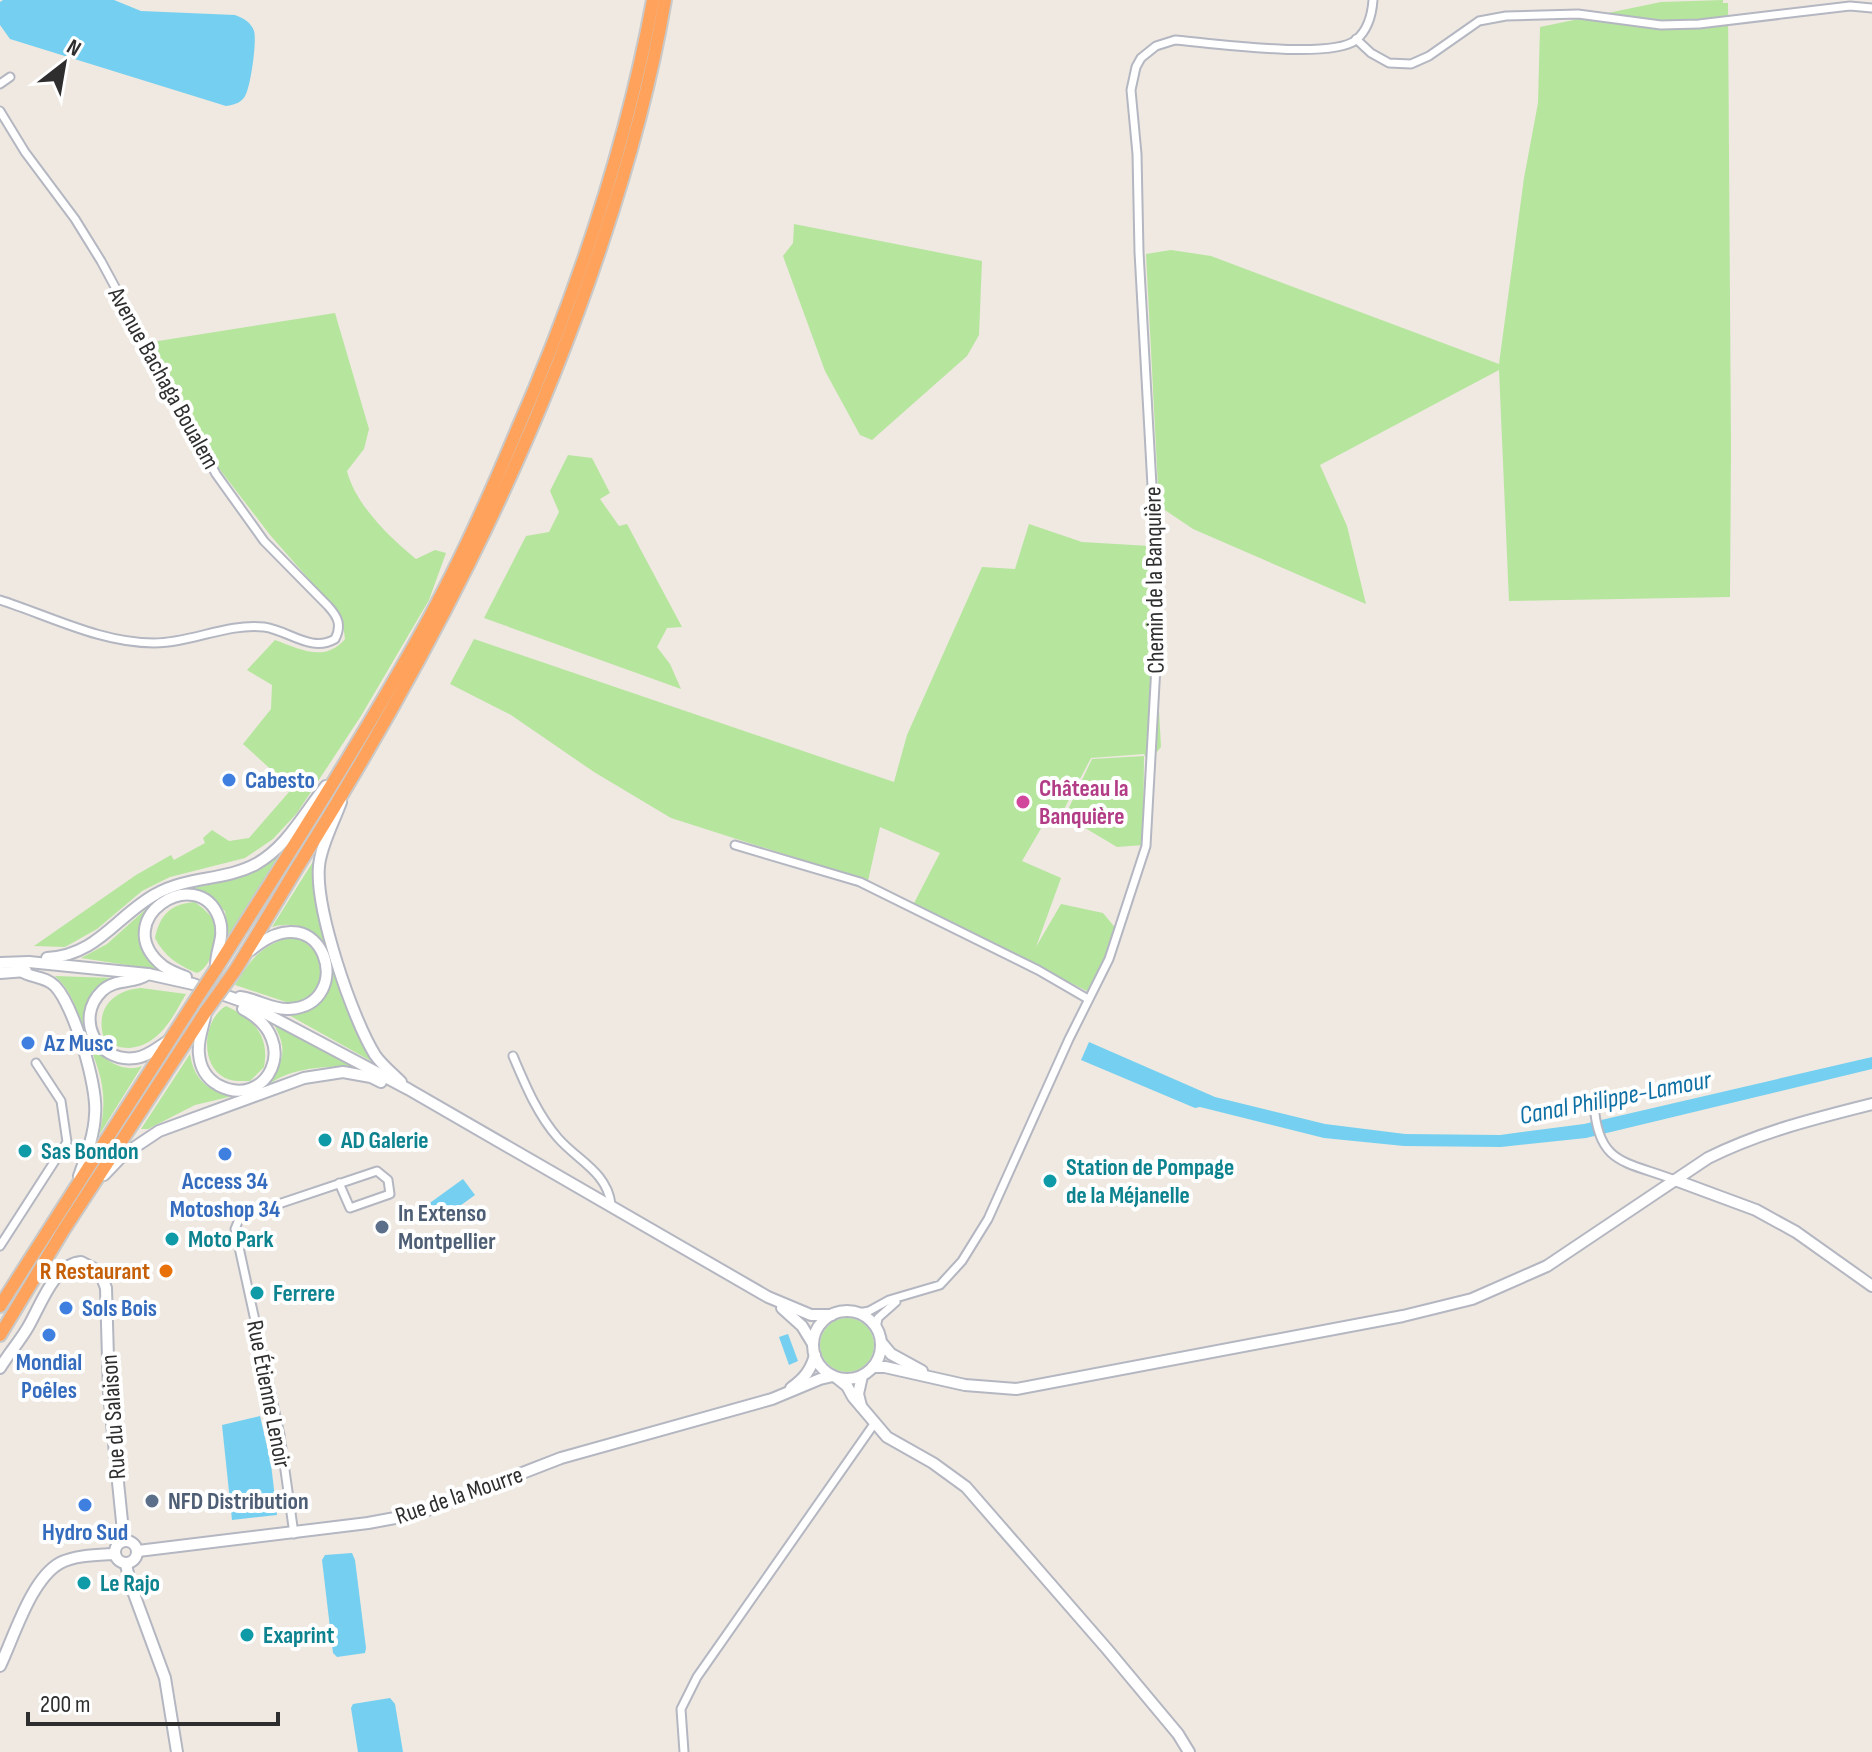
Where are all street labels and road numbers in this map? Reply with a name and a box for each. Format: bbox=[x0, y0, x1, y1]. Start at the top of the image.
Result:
street label: Avenue Bachaga Boualem bbox=[101, 281, 226, 474]
street label: Chemin de la Banquière bbox=[1138, 486, 1171, 674]
street label: Rue Étienne Lenoir bbox=[240, 1318, 297, 1471]
street label: Rue du Salaison bbox=[95, 1354, 132, 1480]
street label: Rue de la Mourre bbox=[392, 1460, 527, 1531]

